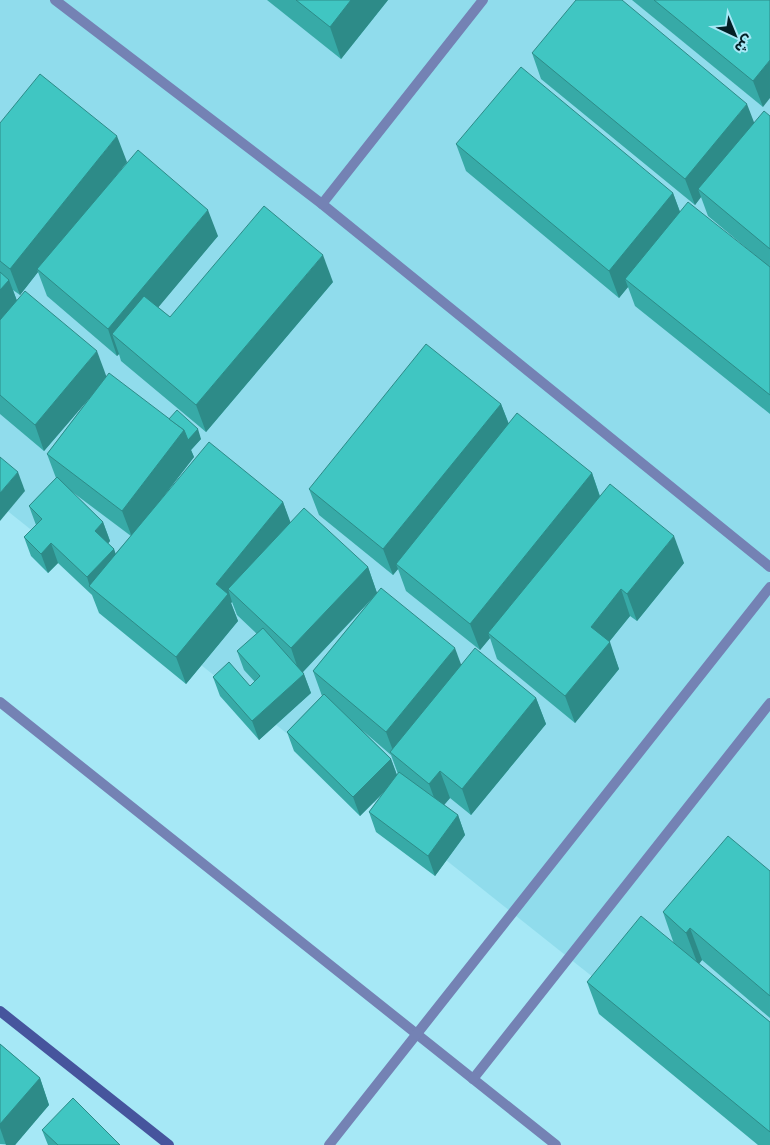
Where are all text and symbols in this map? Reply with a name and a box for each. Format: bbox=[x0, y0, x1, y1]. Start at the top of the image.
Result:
north arrow bbox=[710, 10, 760, 60]
text: ش bbox=[732, 32, 757, 57]

